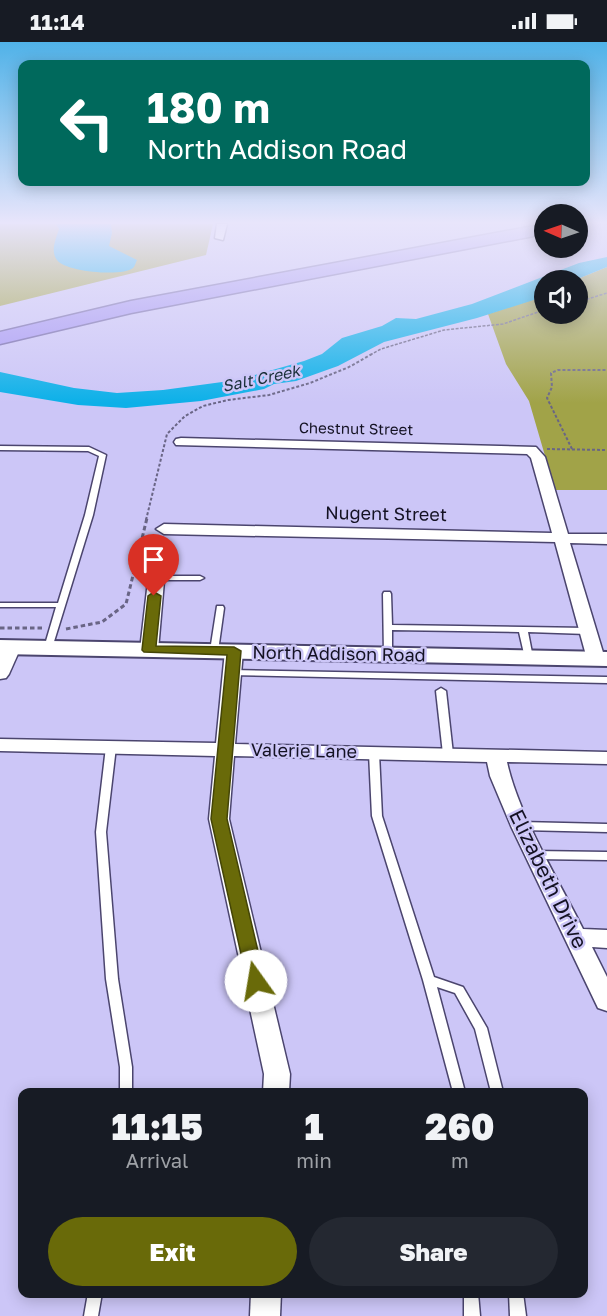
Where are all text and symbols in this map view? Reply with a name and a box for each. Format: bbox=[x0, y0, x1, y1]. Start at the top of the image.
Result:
text: 11:14 bbox=[30, 8, 85, 35]
text: 180 m bbox=[147, 82, 270, 132]
icon: left bbox=[48, 84, 126, 162]
text: North Addison Road bbox=[147, 133, 407, 165]
north arrow bbox=[534, 204, 588, 258]
map controls bbox=[534, 204, 588, 324]
button: sound bbox=[534, 270, 588, 324]
water label: Salt Creek bbox=[220, 360, 304, 396]
street label: Chestnut Street bbox=[299, 418, 413, 438]
street label: Nugent Street bbox=[325, 501, 447, 525]
pin bbox=[128, 534, 179, 596]
icon: arrive bbox=[137, 543, 170, 576]
street label: North Addison Road bbox=[252, 640, 426, 666]
street label: Valerie Lane bbox=[251, 738, 357, 762]
street label: Elizabeth Drive bbox=[504, 805, 594, 952]
position arrow bbox=[224, 949, 288, 1013]
text: 11:15 bbox=[111, 1105, 203, 1148]
text: 1 bbox=[305, 1105, 324, 1148]
text: 260 bbox=[425, 1105, 495, 1148]
text: Arrival bbox=[126, 1148, 189, 1172]
text: min bbox=[296, 1148, 332, 1172]
text: m bbox=[451, 1148, 469, 1172]
button: Exit bbox=[48, 1217, 297, 1286]
button: Share bbox=[309, 1217, 558, 1286]

